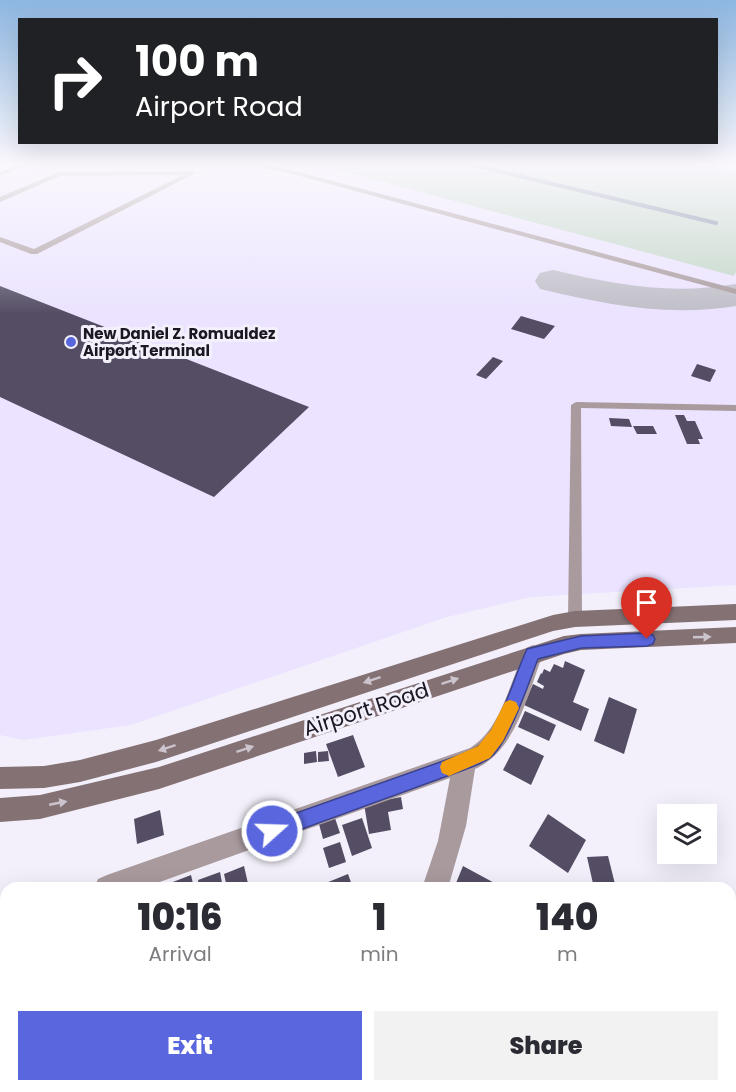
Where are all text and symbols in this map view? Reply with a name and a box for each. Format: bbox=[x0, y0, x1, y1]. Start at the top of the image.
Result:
text: 100 m bbox=[135, 32, 259, 91]
icon: right bbox=[36, 42, 114, 120]
text: Airport Road bbox=[135, 88, 303, 125]
place label: New Daniel Z. Romualdez Airport Terminal bbox=[83, 323, 275, 361]
marker: New Daniel Z. Romualdez Airport Terminal bbox=[64, 335, 78, 349]
pin bbox=[621, 577, 672, 639]
icon: arrive bbox=[630, 586, 663, 619]
one-way arrow bbox=[693, 632, 712, 641]
street label: Airport Road bbox=[299, 675, 433, 743]
one-way arrow bbox=[363, 676, 381, 686]
one-way arrow bbox=[441, 676, 459, 685]
one-way arrow bbox=[158, 743, 176, 753]
one-way arrow bbox=[236, 744, 254, 753]
one-way arrow bbox=[49, 798, 67, 808]
position arrow bbox=[240, 799, 304, 863]
map controls bbox=[657, 804, 717, 864]
button: layers bbox=[657, 804, 717, 864]
text: 10:16 bbox=[137, 892, 223, 943]
text: 1 bbox=[372, 892, 386, 943]
text: 140 bbox=[536, 892, 599, 943]
text: Arrival bbox=[149, 940, 212, 968]
text: min bbox=[360, 940, 399, 968]
text: m bbox=[557, 940, 578, 968]
button: Exit bbox=[18, 1011, 362, 1080]
button: Share bbox=[374, 1011, 718, 1080]

